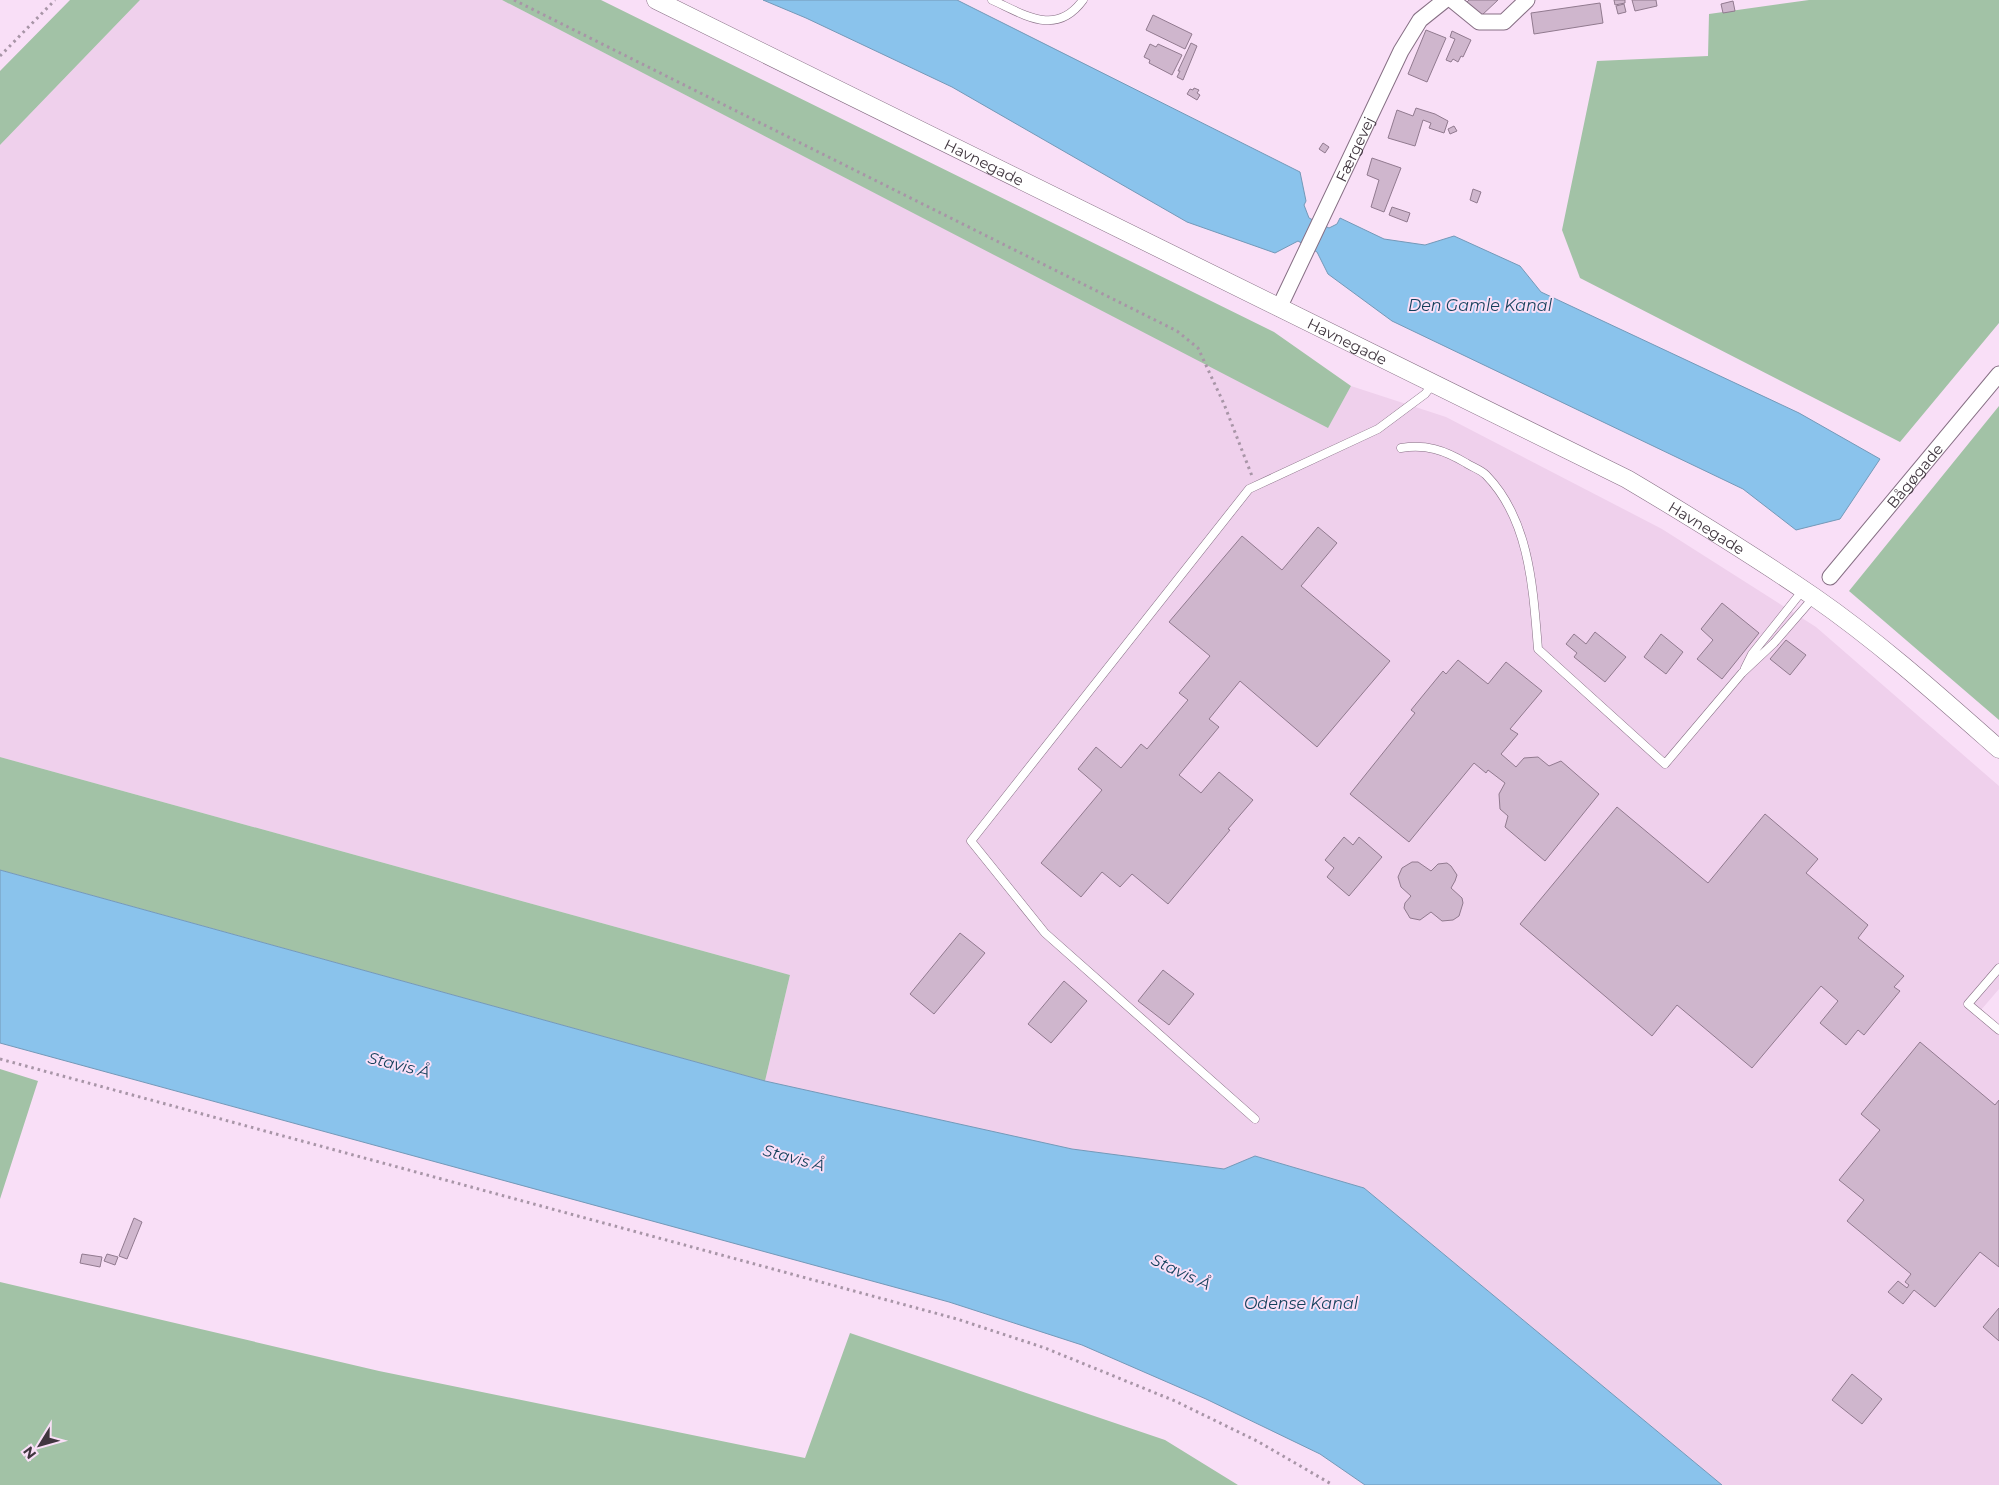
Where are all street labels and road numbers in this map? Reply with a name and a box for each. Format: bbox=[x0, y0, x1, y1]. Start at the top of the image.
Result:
street label: Færgevej bbox=[1331, 113, 1378, 185]
street label: Havnegade bbox=[941, 134, 1027, 190]
street label: Havnegade bbox=[1304, 313, 1390, 369]
street label: Bågøgade bbox=[1882, 439, 1947, 512]
street label: Havnegade bbox=[1665, 497, 1749, 558]

